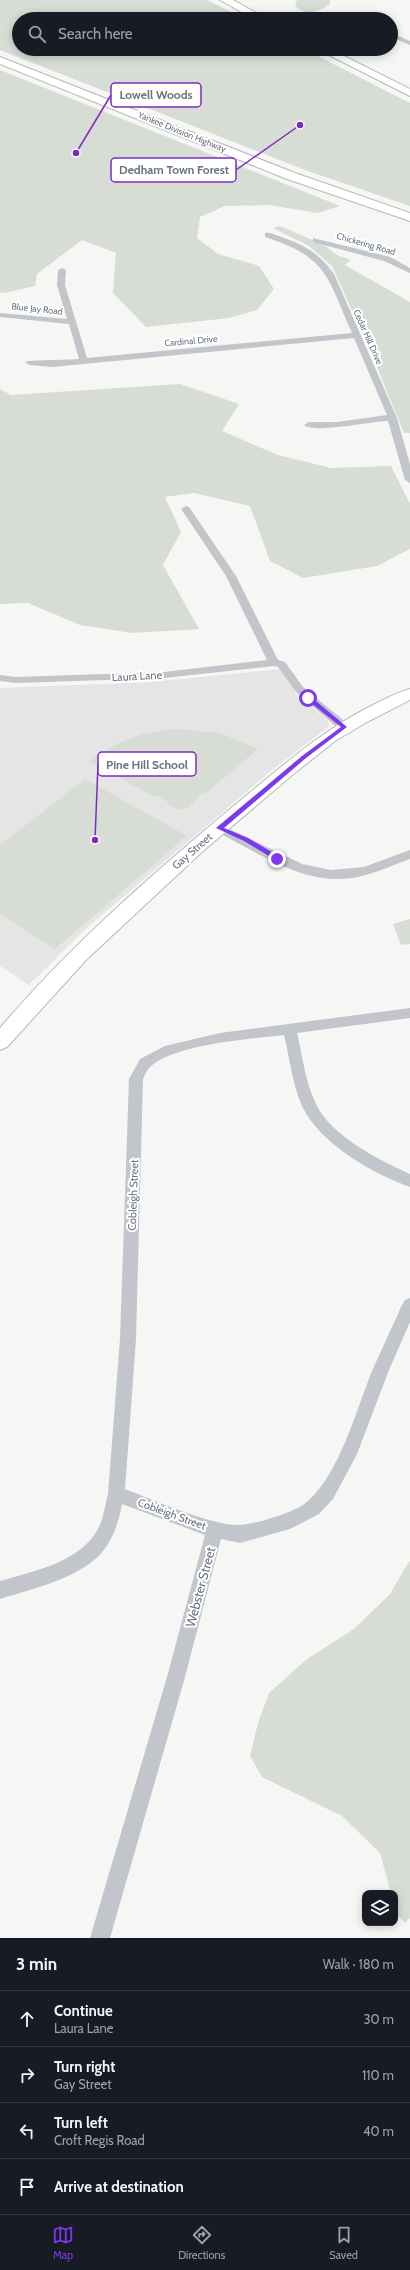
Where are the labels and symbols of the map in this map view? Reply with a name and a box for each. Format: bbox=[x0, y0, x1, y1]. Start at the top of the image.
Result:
callout: Lowell Woods bbox=[111, 83, 201, 107]
text: Lowell Woods bbox=[119, 87, 193, 102]
street label: Yankee Division Highway bbox=[136, 108, 228, 154]
callout: Dedham Town Forest bbox=[111, 158, 236, 182]
text: Dedham Town Forest bbox=[119, 162, 229, 177]
street label: Chickering Road bbox=[335, 230, 397, 257]
street label: Blue Jay Road bbox=[11, 300, 63, 317]
street label: Cedar Hill Drive bbox=[351, 308, 386, 366]
street label: Cardinal Drive bbox=[164, 333, 218, 348]
street label: Laura Lane bbox=[112, 668, 163, 684]
route start bbox=[299, 689, 317, 707]
callout: Pine Hill School bbox=[98, 752, 196, 776]
text: Pine Hill School bbox=[106, 757, 188, 772]
street label: Gay Street bbox=[169, 830, 215, 872]
route end bbox=[268, 850, 286, 868]
street label: Cobleigh Street bbox=[125, 1159, 141, 1231]
street label: Cobleigh Street bbox=[136, 1495, 208, 1533]
street label: Webster Street bbox=[182, 1545, 219, 1629]

